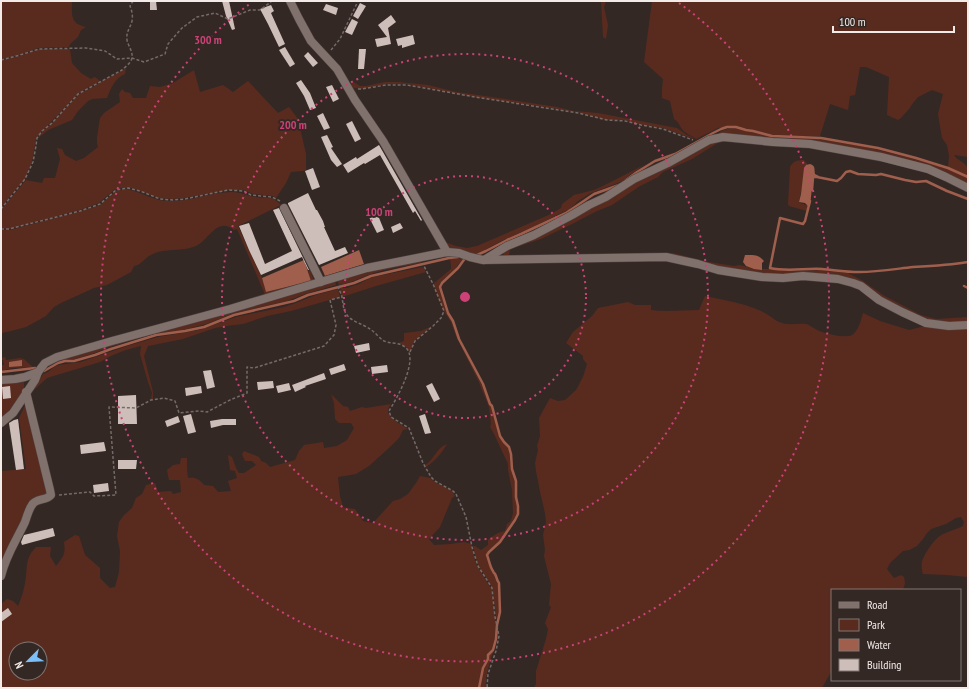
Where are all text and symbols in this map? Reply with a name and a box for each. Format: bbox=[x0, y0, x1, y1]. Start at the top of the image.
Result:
scale bar bbox=[833, 8, 954, 34]
text: 100 m bbox=[839, 14, 866, 29]
text: 300 m bbox=[194, 32, 222, 47]
text: 200 m bbox=[279, 117, 307, 132]
text: 100 m bbox=[365, 204, 393, 219]
centre of rings bbox=[458, 290, 472, 304]
legend bbox=[831, 589, 961, 681]
text: Road bbox=[867, 597, 887, 612]
text: Park bbox=[867, 617, 885, 632]
text: Water bbox=[867, 637, 892, 652]
north arrow bbox=[8, 641, 48, 681]
text: Building bbox=[867, 657, 902, 672]
text: N bbox=[11, 659, 26, 671]

